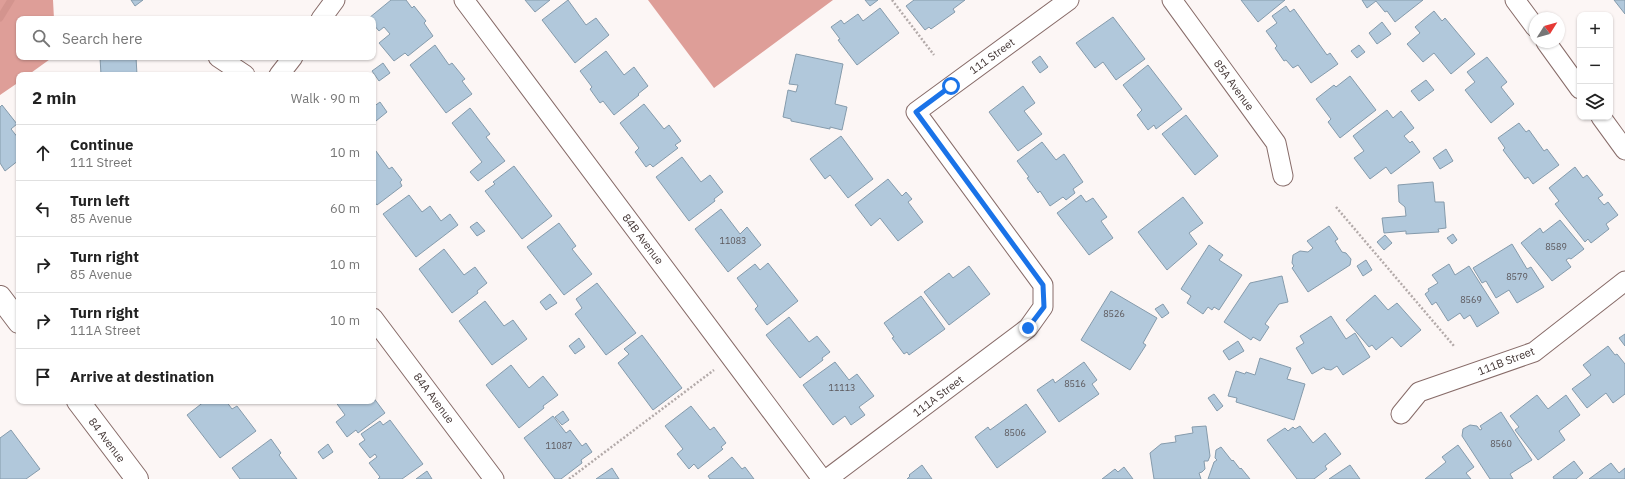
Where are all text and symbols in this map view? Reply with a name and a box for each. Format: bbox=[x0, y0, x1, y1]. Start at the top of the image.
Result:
north arrow bbox=[1529, 12, 1565, 48]
map controls bbox=[1577, 12, 1613, 120]
button: + bbox=[1577, 12, 1613, 48]
search box bbox=[16, 16, 376, 60]
icon: search bbox=[30, 27, 52, 49]
text: Search here bbox=[62, 29, 142, 48]
street label: 111 Street bbox=[967, 35, 1017, 77]
button: − bbox=[1577, 48, 1613, 84]
street label: 85A Avenue bbox=[1211, 57, 1257, 113]
route start bbox=[942, 77, 960, 95]
button: layers bbox=[1577, 84, 1613, 120]
text: 2 min bbox=[32, 87, 76, 109]
text: Walk · 90 m bbox=[291, 90, 360, 107]
text: Continue bbox=[70, 135, 134, 154]
icon: ahead bbox=[32, 142, 54, 164]
text: 10 m bbox=[330, 144, 360, 161]
text: 111 Street bbox=[70, 154, 132, 171]
text: Turn left bbox=[70, 191, 130, 210]
icon: left bbox=[32, 198, 54, 220]
text: 60 m bbox=[330, 200, 360, 217]
text: 85 Avenue bbox=[70, 210, 132, 227]
street label: 84B Avenue bbox=[619, 211, 667, 267]
house number: 11083 bbox=[719, 235, 747, 246]
house number: 8589 bbox=[1545, 241, 1567, 252]
text: Turn right bbox=[70, 247, 139, 266]
icon: right bbox=[32, 254, 54, 276]
text: 10 m bbox=[330, 256, 360, 273]
text: 85 Avenue bbox=[70, 266, 132, 283]
house number: 8579 bbox=[1506, 271, 1528, 282]
house number: 8569 bbox=[1460, 294, 1482, 305]
text: Turn right bbox=[70, 303, 139, 322]
house number: 8526 bbox=[1103, 308, 1125, 319]
icon: right bbox=[32, 310, 54, 332]
text: 10 m bbox=[330, 312, 360, 329]
route end bbox=[1019, 319, 1037, 337]
text: 111A Street bbox=[70, 322, 140, 339]
street label: 111B Street bbox=[1476, 344, 1537, 378]
icon: arrive bbox=[32, 366, 54, 388]
text: Arrive at destination bbox=[70, 367, 214, 386]
street label: 84A Avenue bbox=[410, 370, 458, 426]
street label: 111A Street bbox=[910, 372, 966, 420]
house number: 8516 bbox=[1064, 378, 1086, 389]
house number: 11113 bbox=[828, 382, 856, 393]
street label: 84 Avenue bbox=[86, 415, 128, 465]
house number: 8506 bbox=[1004, 427, 1026, 438]
house number: 8560 bbox=[1490, 438, 1512, 449]
house number: 11087 bbox=[545, 440, 573, 451]

